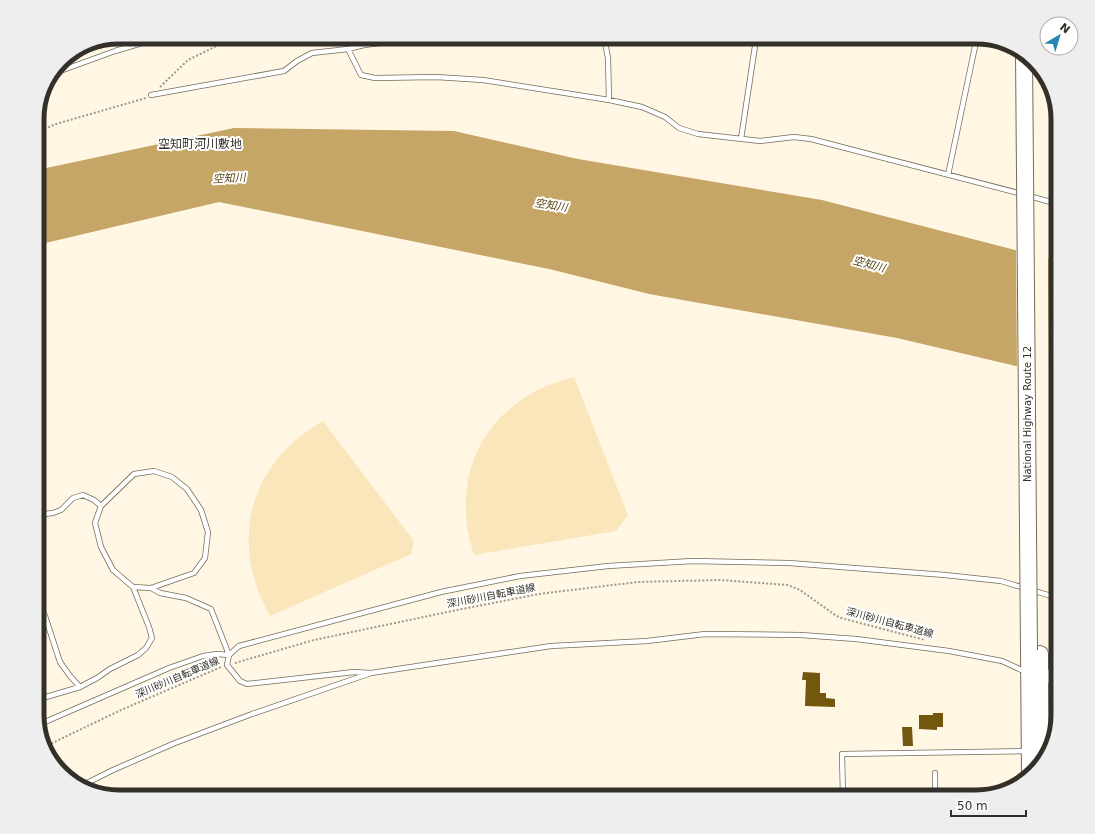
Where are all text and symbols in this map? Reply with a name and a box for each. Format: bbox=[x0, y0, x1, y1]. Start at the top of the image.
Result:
north arrow bbox=[1039, 16, 1079, 56]
text: N bbox=[1057, 21, 1072, 36]
district label: 空知町河川敷地 bbox=[158, 137, 242, 151]
water label: 空知川 bbox=[212, 171, 247, 186]
water label: 空知川 bbox=[534, 196, 569, 215]
water label: 空知川 bbox=[851, 254, 887, 275]
street label: National Highway Route 12 bbox=[1022, 346, 1033, 482]
street label: 深川砂川自転車道線 bbox=[446, 582, 536, 609]
street label: 深川砂川自転車道線 bbox=[845, 606, 935, 639]
street label: 深川砂川自転車道線 bbox=[134, 655, 221, 700]
scale bar bbox=[951, 792, 1026, 818]
text: 50 m bbox=[957, 799, 988, 813]

